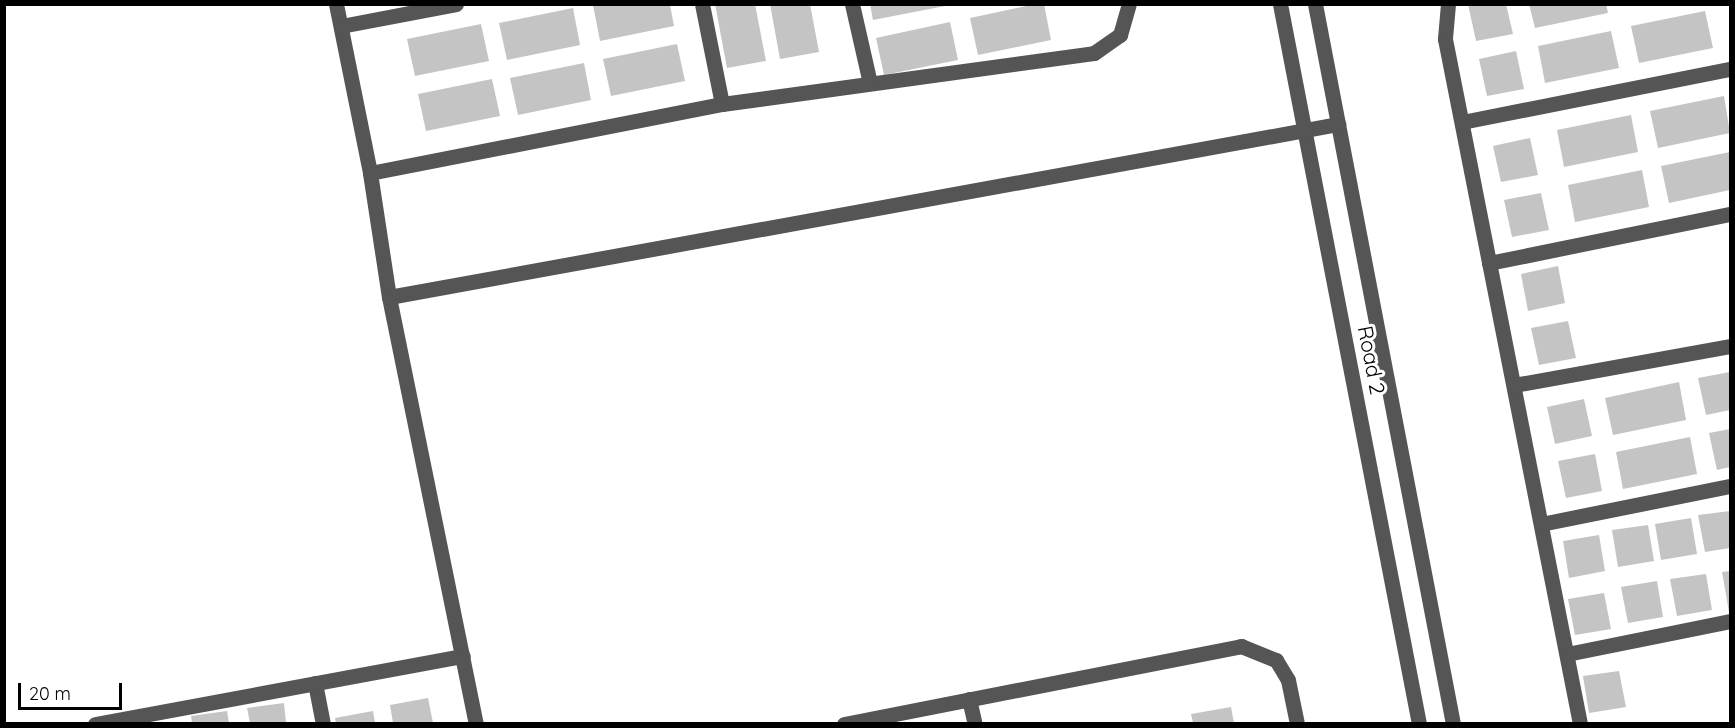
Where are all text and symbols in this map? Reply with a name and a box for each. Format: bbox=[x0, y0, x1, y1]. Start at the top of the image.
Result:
street label: Road 2 bbox=[1353, 324, 1391, 396]
scale bar bbox=[21, 671, 124, 709]
text: 20 m bbox=[29, 682, 71, 705]

